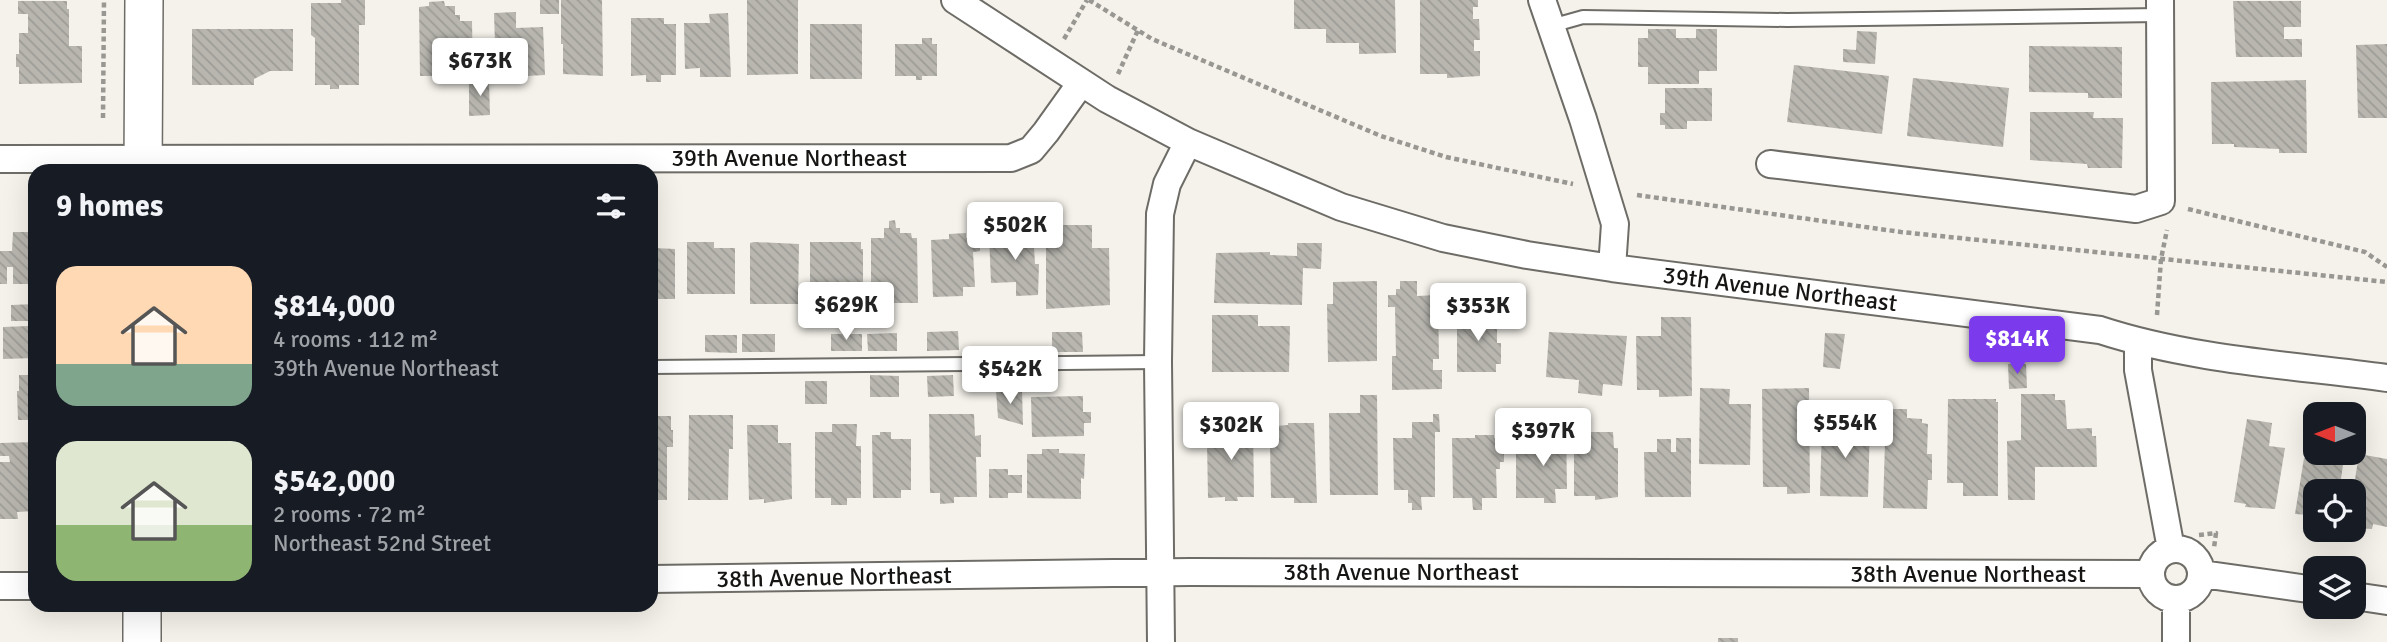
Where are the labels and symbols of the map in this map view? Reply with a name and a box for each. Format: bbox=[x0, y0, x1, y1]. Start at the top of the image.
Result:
pin: $673K bbox=[431, 38, 529, 98]
street label: 39th Avenue Northeast bbox=[671, 143, 907, 173]
pin: $502K bbox=[966, 202, 1064, 262]
street label: 39th Avenue Northeast bbox=[1661, 260, 1899, 318]
pin: $629K bbox=[797, 282, 895, 342]
pin: $353K bbox=[1429, 284, 1527, 343]
pin: $814K bbox=[1968, 316, 2066, 376]
pin: $542K bbox=[961, 346, 1059, 406]
pin: $554K bbox=[1796, 400, 1894, 460]
pin: $302K bbox=[1182, 402, 1280, 462]
north arrow bbox=[2303, 402, 2366, 466]
pin: $397K bbox=[1494, 408, 1592, 468]
street label: 38th Avenue Northeast bbox=[1283, 557, 1519, 587]
street label: 38th Avenue Northeast bbox=[1850, 559, 2086, 589]
street label: 38th Avenue Northeast bbox=[716, 560, 952, 594]

